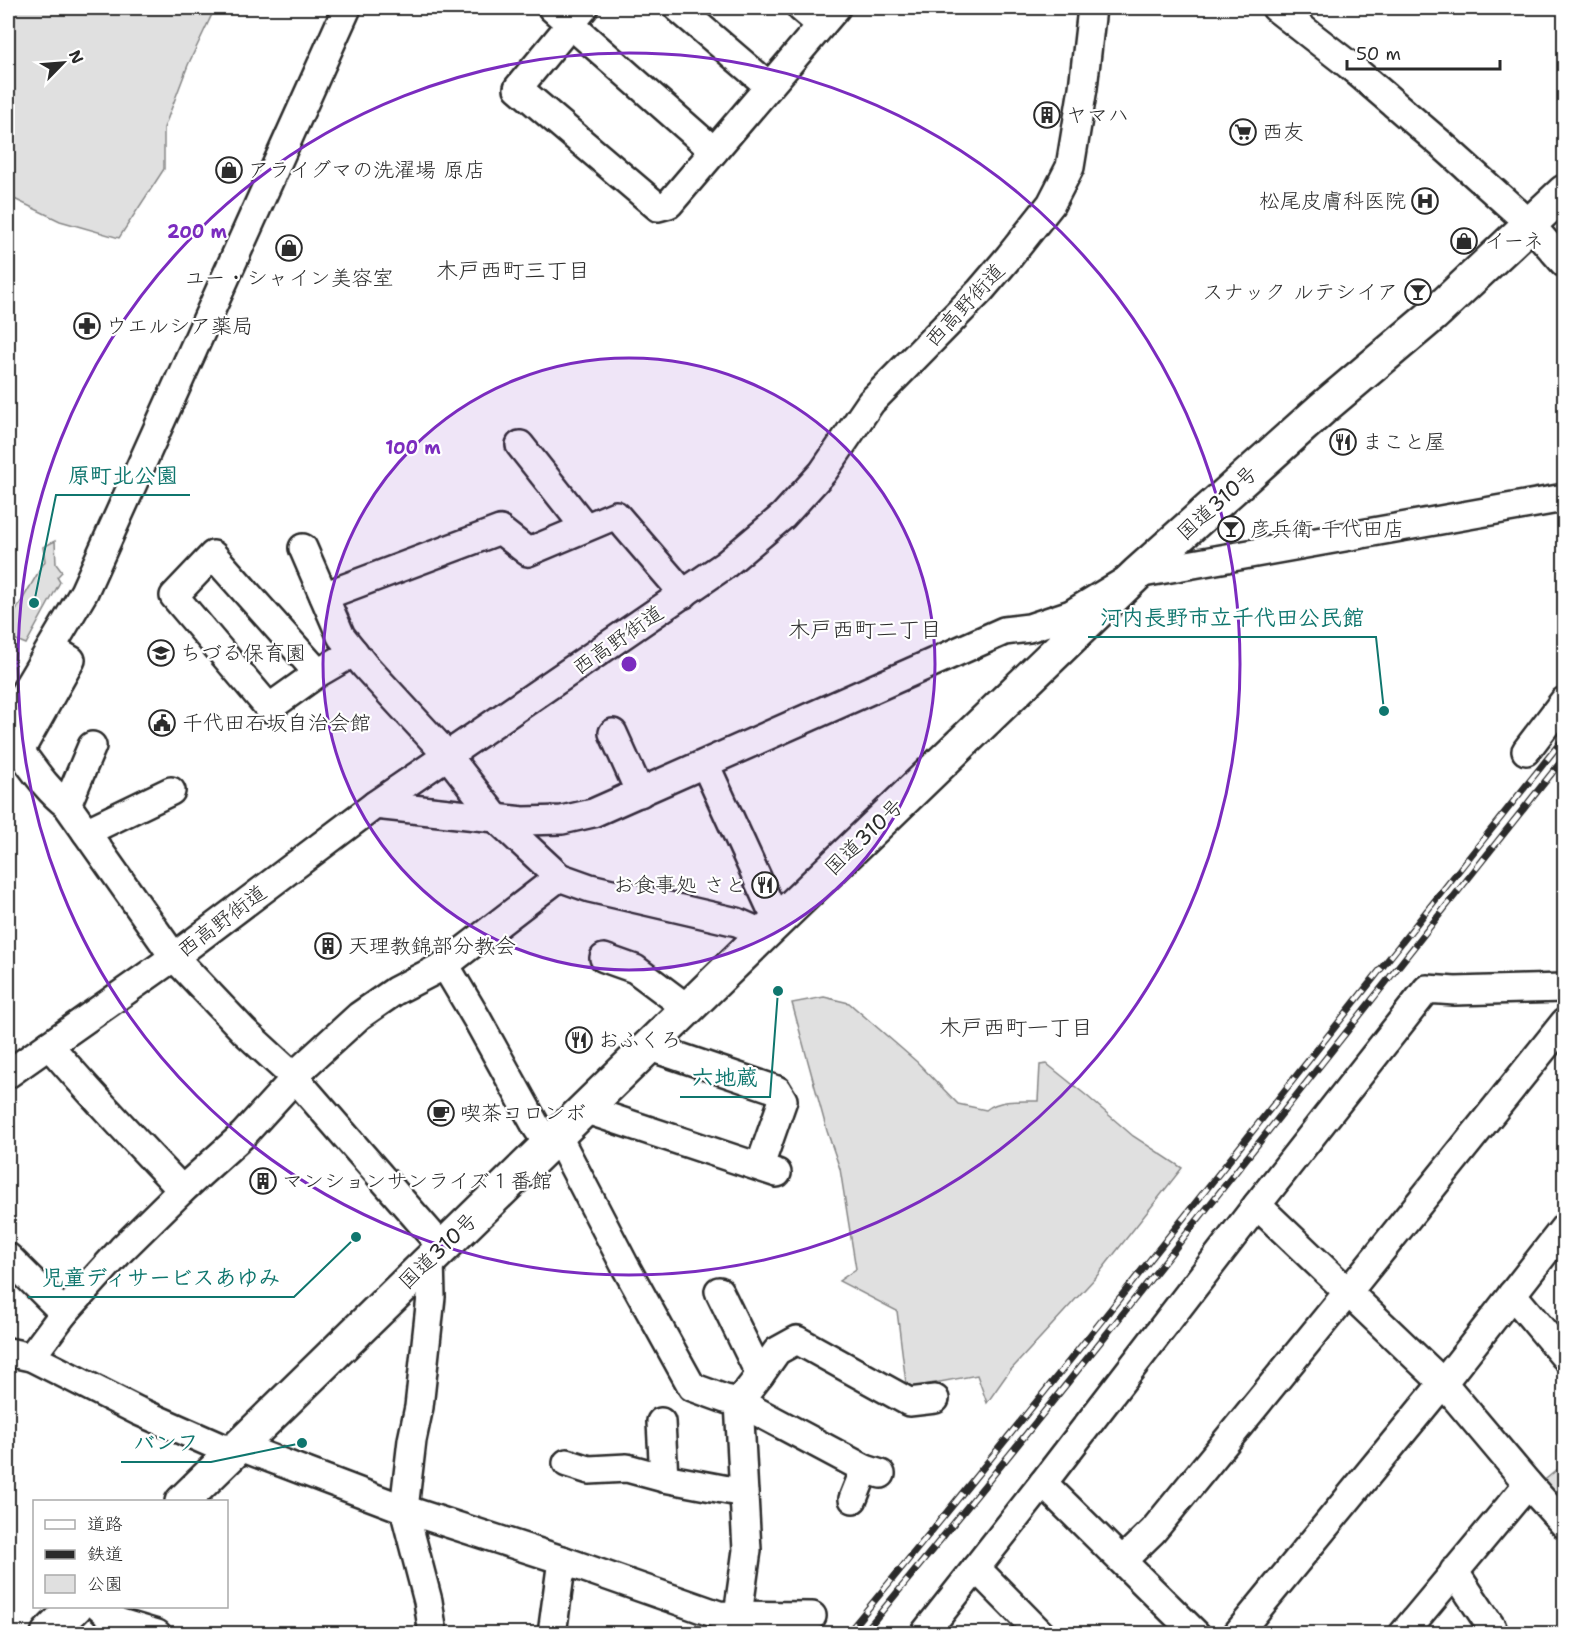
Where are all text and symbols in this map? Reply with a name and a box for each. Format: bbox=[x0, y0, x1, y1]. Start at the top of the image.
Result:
north arrow bbox=[33, 33, 93, 93]
scale bar bbox=[1347, 33, 1500, 71]
text: 50 m bbox=[1356, 42, 1401, 66]
text: N bbox=[64, 47, 88, 67]
building icon: ヤマハ bbox=[1032, 100, 1062, 130]
place label: ヤマハ bbox=[1066, 101, 1129, 129]
supermarket icon: 西友 bbox=[1228, 117, 1258, 147]
place label: 西友 bbox=[1262, 118, 1304, 146]
shop icon: アライグマの洗濯場 原店 bbox=[214, 155, 244, 185]
place label: アライグマの洗濯場 原店 bbox=[248, 156, 485, 184]
hospital icon: 松尾皮膚科医院 bbox=[1410, 186, 1440, 216]
place label: 松尾皮膚科医院 bbox=[1259, 187, 1406, 215]
text: 200 m bbox=[167, 220, 228, 244]
shop icon: イーネ bbox=[1449, 226, 1479, 256]
place label: イーネ bbox=[1484, 227, 1544, 255]
shop icon: ユー・シャイン美容室 bbox=[274, 233, 304, 263]
district label: 木戸西町三丁目 bbox=[436, 256, 590, 285]
street label: 西高野街道 bbox=[919, 257, 1011, 353]
place label: ユー・シャイン美容室 bbox=[184, 264, 394, 292]
bar icon: スナック ルテシイア bbox=[1403, 277, 1433, 307]
place label: スナック ルテシイア bbox=[1202, 278, 1398, 306]
pharmacy icon: ウエルシア薬局 bbox=[72, 311, 102, 341]
place label: ウエルシア薬局 bbox=[106, 312, 253, 340]
restaurant icon: まこと屋 bbox=[1328, 427, 1358, 457]
place label: まこと屋 bbox=[1362, 428, 1446, 456]
text: 100 m bbox=[385, 436, 441, 460]
callout: 原町北公園 bbox=[56, 455, 190, 495]
street label: 国道310号 bbox=[1171, 459, 1263, 547]
text: 原町北公園 bbox=[68, 461, 178, 490]
bar icon: 彦兵衛 千代田店 bbox=[1216, 514, 1246, 544]
place label: 彦兵衛 千代田店 bbox=[1250, 515, 1404, 543]
callout: 河内長野市立千代田公民館 bbox=[1088, 597, 1376, 637]
street label: 西高野街道 bbox=[567, 598, 669, 682]
text: 河内長野市立千代田公民館 bbox=[1100, 603, 1364, 632]
district label: 木戸西町二丁目 bbox=[788, 615, 942, 644]
school or university icon: ちづる保育園 bbox=[146, 638, 176, 668]
place label: ちづる保育園 bbox=[180, 639, 306, 667]
centre of rings bbox=[619, 654, 639, 674]
public building icon: 千代田石坂自治会館 bbox=[147, 708, 177, 738]
place label: 千代田石坂自治会館 bbox=[182, 709, 371, 737]
street label: 国道310号 bbox=[818, 792, 910, 882]
restaurant icon: お食事処 さと bbox=[750, 870, 780, 900]
place label: お食事処 さと bbox=[613, 871, 746, 899]
street label: 西高野街道 bbox=[172, 878, 272, 964]
building icon: 天理教錦部分教会 bbox=[313, 931, 343, 961]
place label: 天理教錦部分教会 bbox=[348, 932, 516, 960]
district label: 木戸西町一丁目 bbox=[939, 1013, 1093, 1042]
restaurant icon: おふくろ bbox=[564, 1025, 594, 1055]
place label: おふくろ bbox=[598, 1026, 682, 1054]
callout: 六地蔵 bbox=[680, 1057, 770, 1097]
text: 六地蔵 bbox=[692, 1063, 758, 1092]
cafe icon: 喫茶コロンボ bbox=[426, 1098, 456, 1128]
place label: 喫茶コロンボ bbox=[460, 1099, 586, 1127]
building icon: マンションサンライズ１番館 bbox=[248, 1166, 278, 1196]
place label: マンションサンライズ１番館 bbox=[282, 1167, 552, 1195]
street label: 国道310号 bbox=[392, 1206, 484, 1296]
callout: 児童ディサービスあゆみ bbox=[28, 1257, 294, 1297]
text: 児童ディサービスあゆみ bbox=[42, 1263, 280, 1292]
callout: バンフ bbox=[121, 1422, 211, 1462]
text: バンフ bbox=[133, 1428, 199, 1457]
legend bbox=[33, 1500, 228, 1608]
text: 道路 bbox=[87, 1512, 123, 1536]
text: 鉄道 bbox=[87, 1542, 123, 1566]
text: 公園 bbox=[87, 1572, 123, 1596]

